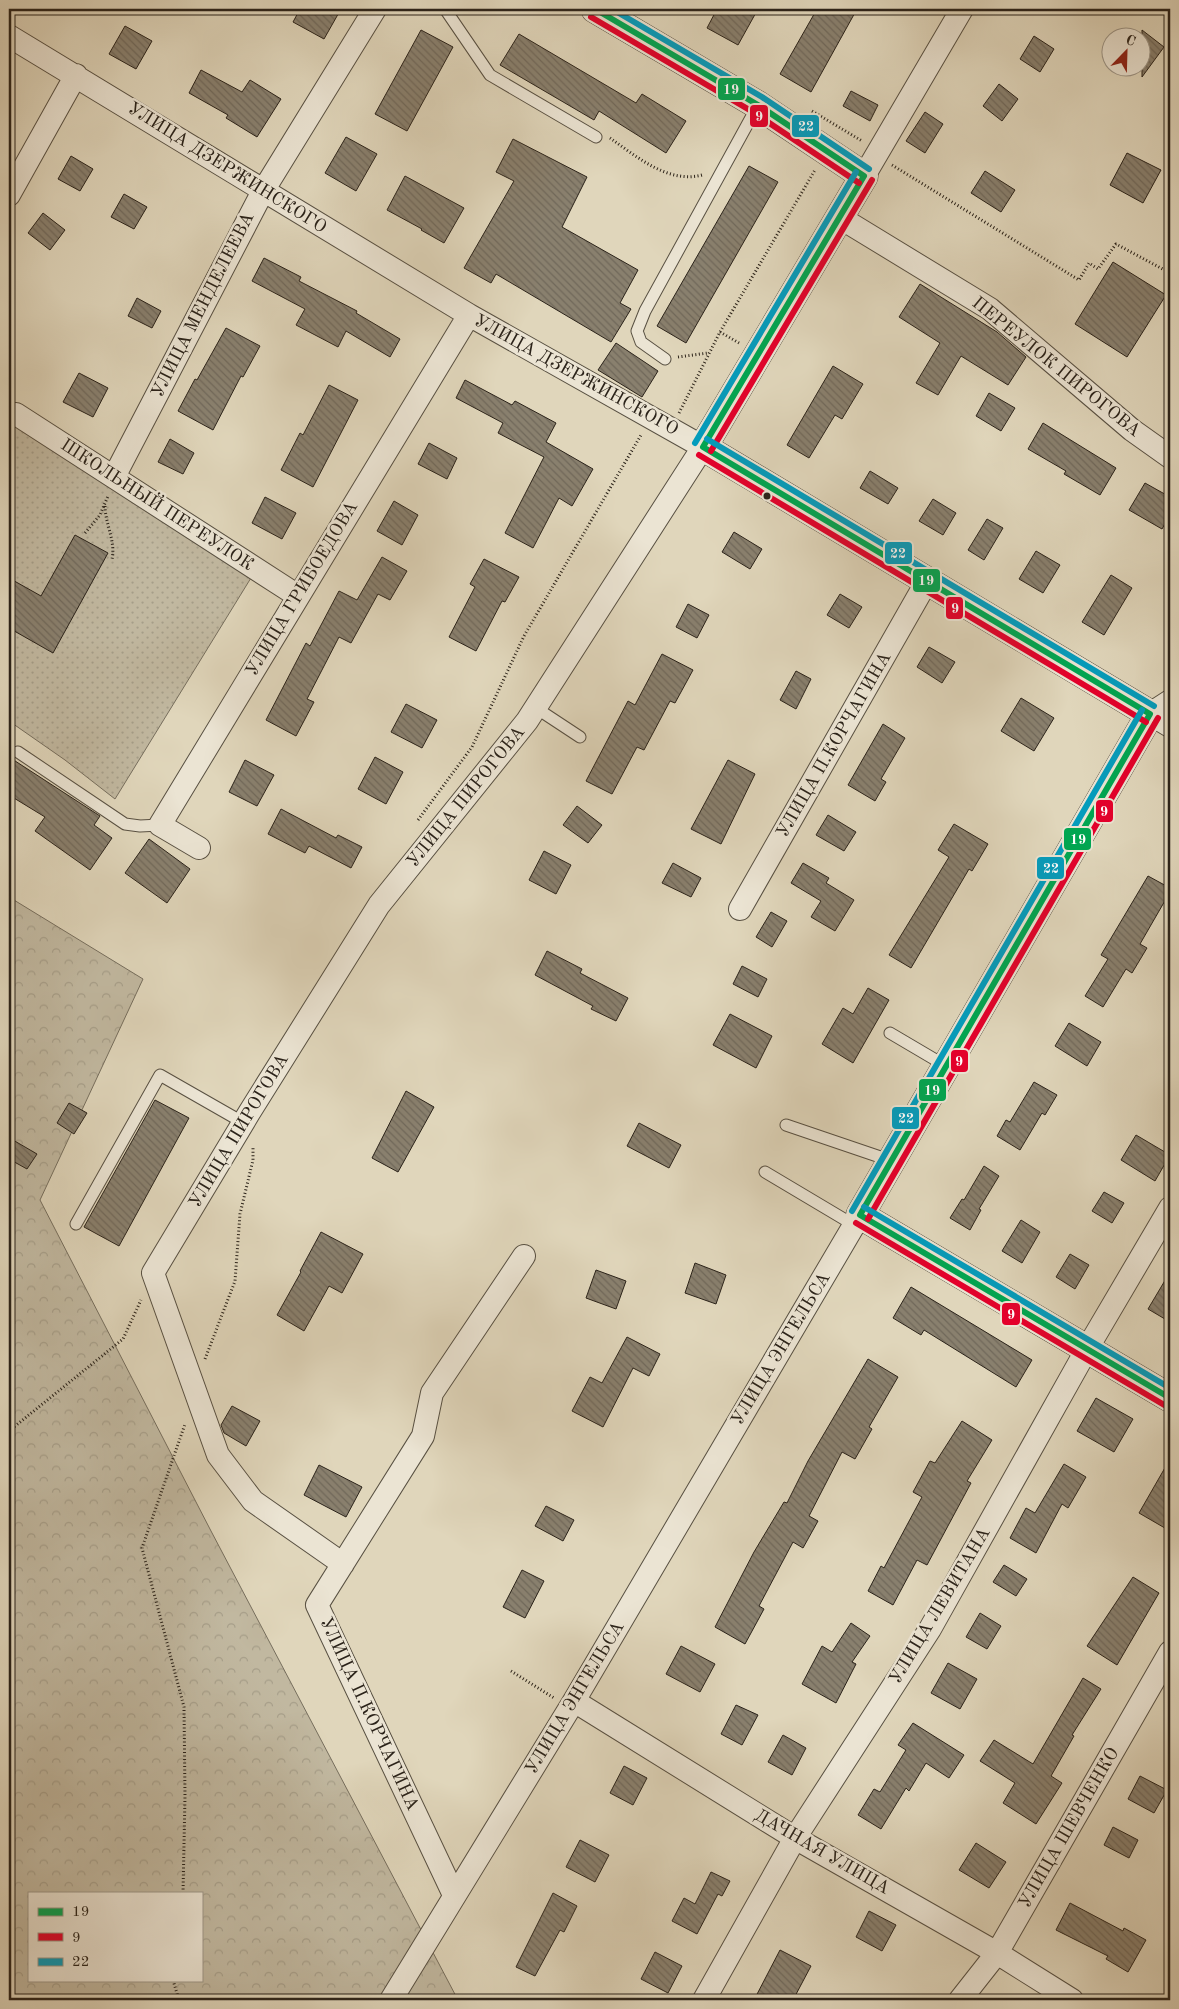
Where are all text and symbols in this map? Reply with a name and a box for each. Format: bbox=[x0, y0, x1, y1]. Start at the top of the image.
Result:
north arrow bbox=[1102, 28, 1152, 78]
text: С bbox=[1124, 33, 1138, 49]
line badge: 19 bbox=[717, 77, 746, 101]
text: 19 bbox=[723, 83, 739, 97]
street label: УЛИЦА ДЗЕРЖИНСКОГО bbox=[124, 99, 330, 237]
line badge: 9 bbox=[749, 104, 769, 128]
text: 9 bbox=[755, 110, 763, 124]
line badge: 22 bbox=[791, 114, 820, 138]
text: 22 bbox=[798, 120, 814, 134]
street label: УЛИЦА МЕНДЕЛЕЕВА bbox=[148, 209, 258, 400]
street label: ПЕРЕУЛОК ПИРОГОВА bbox=[968, 294, 1144, 441]
street label: УЛИЦА ДЗЕРЖИНСКОГО bbox=[471, 311, 681, 439]
street label: ШКОЛЬНЫЙ ПЕРЕУЛОК bbox=[57, 433, 259, 574]
unlabelled marker bbox=[762, 491, 772, 501]
street label: УЛИЦА ГРИБОЕДОВА bbox=[243, 498, 361, 679]
line badge: 22 bbox=[884, 541, 913, 565]
text: 22 bbox=[890, 547, 906, 561]
line badge: 19 bbox=[912, 568, 941, 593]
text: 19 bbox=[918, 574, 934, 588]
line badge: 9 bbox=[945, 596, 964, 620]
text: 9 bbox=[951, 602, 959, 616]
street label: УЛИЦА П.КОРЧАГИНА bbox=[773, 649, 895, 841]
street label: УЛИЦА ПИРОГОВА bbox=[404, 723, 529, 871]
line badge: 9 bbox=[1095, 799, 1114, 823]
text: 9 bbox=[1100, 805, 1108, 819]
line badge: 19 bbox=[1063, 827, 1092, 851]
text: 19 bbox=[1070, 833, 1086, 847]
line badge: 22 bbox=[1036, 856, 1065, 880]
text: 22 bbox=[1043, 862, 1059, 876]
line badge: 9 bbox=[950, 1049, 969, 1073]
street label: УЛИЦА ПИРОГОВА bbox=[186, 1051, 292, 1211]
text: 9 bbox=[955, 1055, 963, 1069]
line badge: 19 bbox=[918, 1078, 947, 1102]
text: 19 bbox=[924, 1084, 940, 1098]
line badge: 22 bbox=[891, 1106, 920, 1130]
text: 22 bbox=[898, 1112, 914, 1126]
street label: УЛИЦА ЭНГЕЛЬСА bbox=[728, 1269, 834, 1429]
line badge: 9 bbox=[1001, 1302, 1021, 1326]
text: 9 bbox=[1007, 1308, 1015, 1322]
street label: УЛИЦА ЛЕВИТАНА bbox=[886, 1524, 994, 1687]
street label: УЛИЦА П.КОРЧАГИНА bbox=[316, 1615, 422, 1814]
street label: УЛИЦА ЭНГЕЛЬСА bbox=[522, 1618, 628, 1778]
street label: УЛИЦА ШЕВЧЕНКО bbox=[1016, 1744, 1122, 1912]
street label: ДАЧНАЯ УЛИЦА bbox=[751, 1806, 893, 1898]
legend bbox=[28, 1892, 202, 1982]
text: 19 bbox=[72, 1905, 89, 1920]
text: 9 bbox=[72, 1931, 81, 1946]
text: 22 bbox=[72, 1955, 89, 1970]

